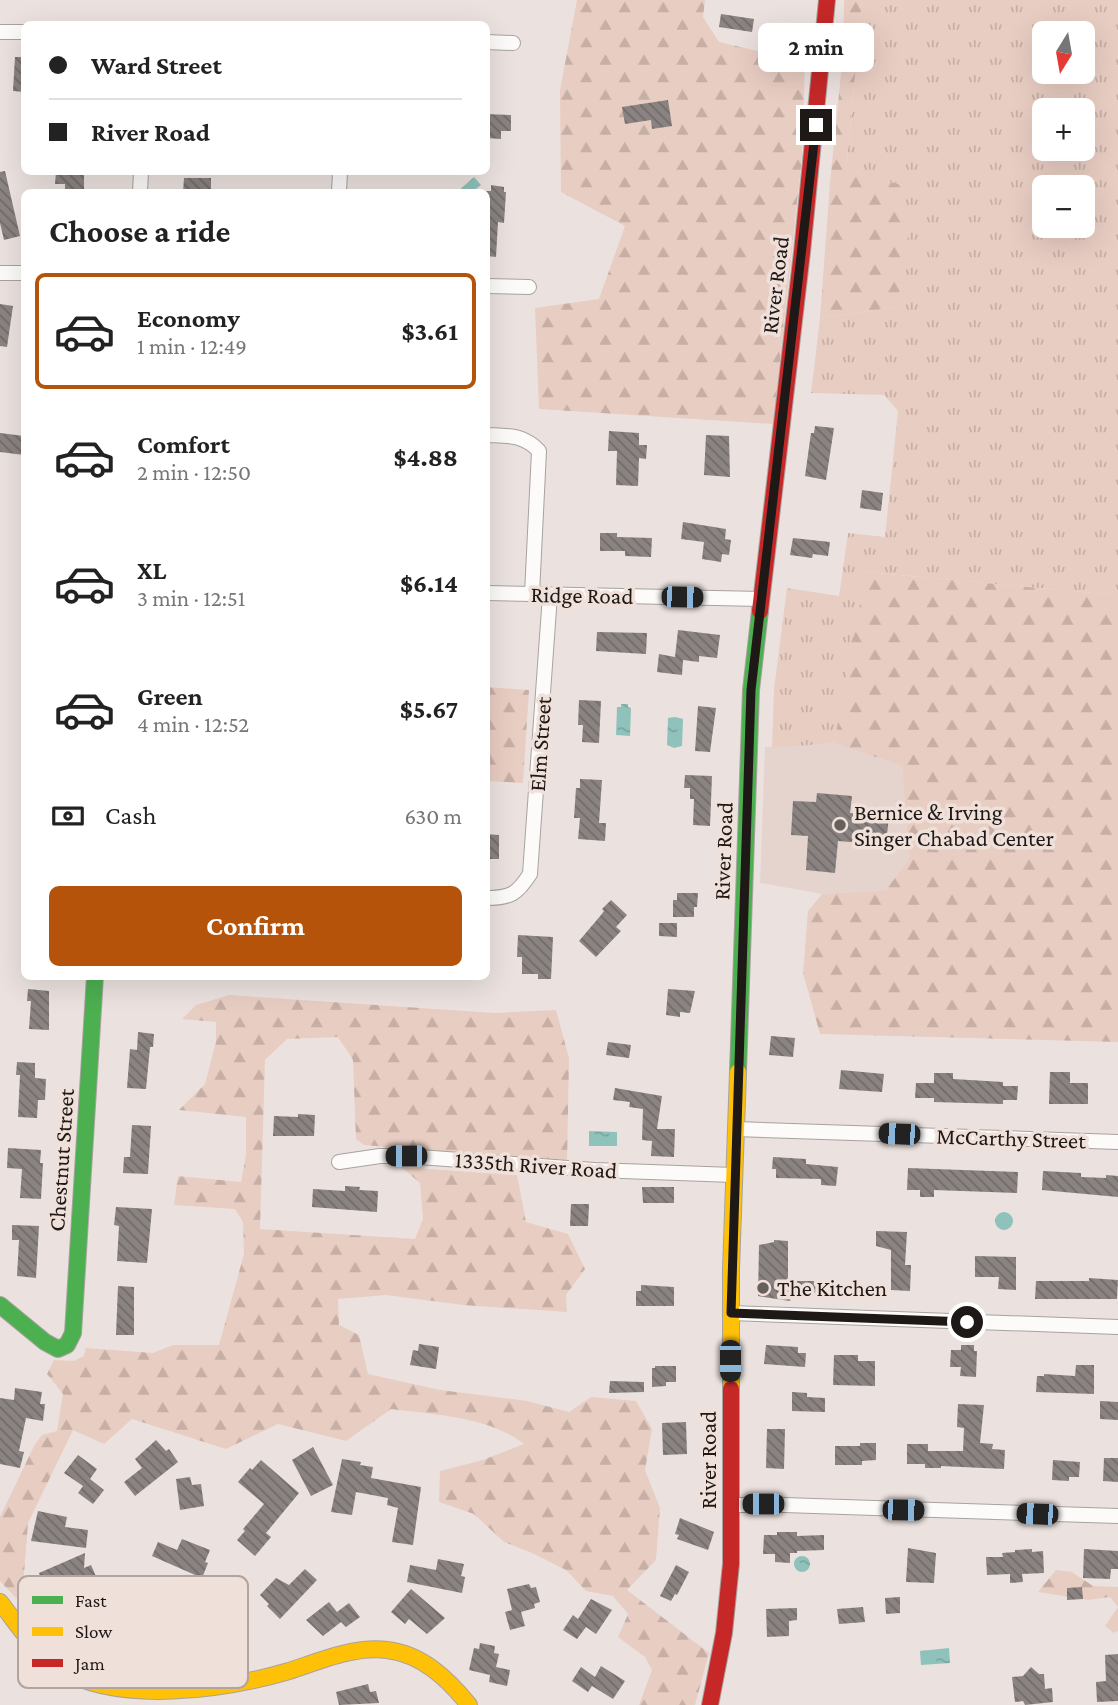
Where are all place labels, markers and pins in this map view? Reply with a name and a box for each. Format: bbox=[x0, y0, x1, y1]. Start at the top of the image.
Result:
place label: Bernice & Irving Singer Chabad Center bbox=[854, 799, 1054, 851]
marker: Bernice & Irving Singer Chabad Center bbox=[832, 817, 848, 833]
place label: The Kitchen bbox=[777, 1275, 887, 1301]
marker: The Kitchen bbox=[755, 1280, 771, 1296]

